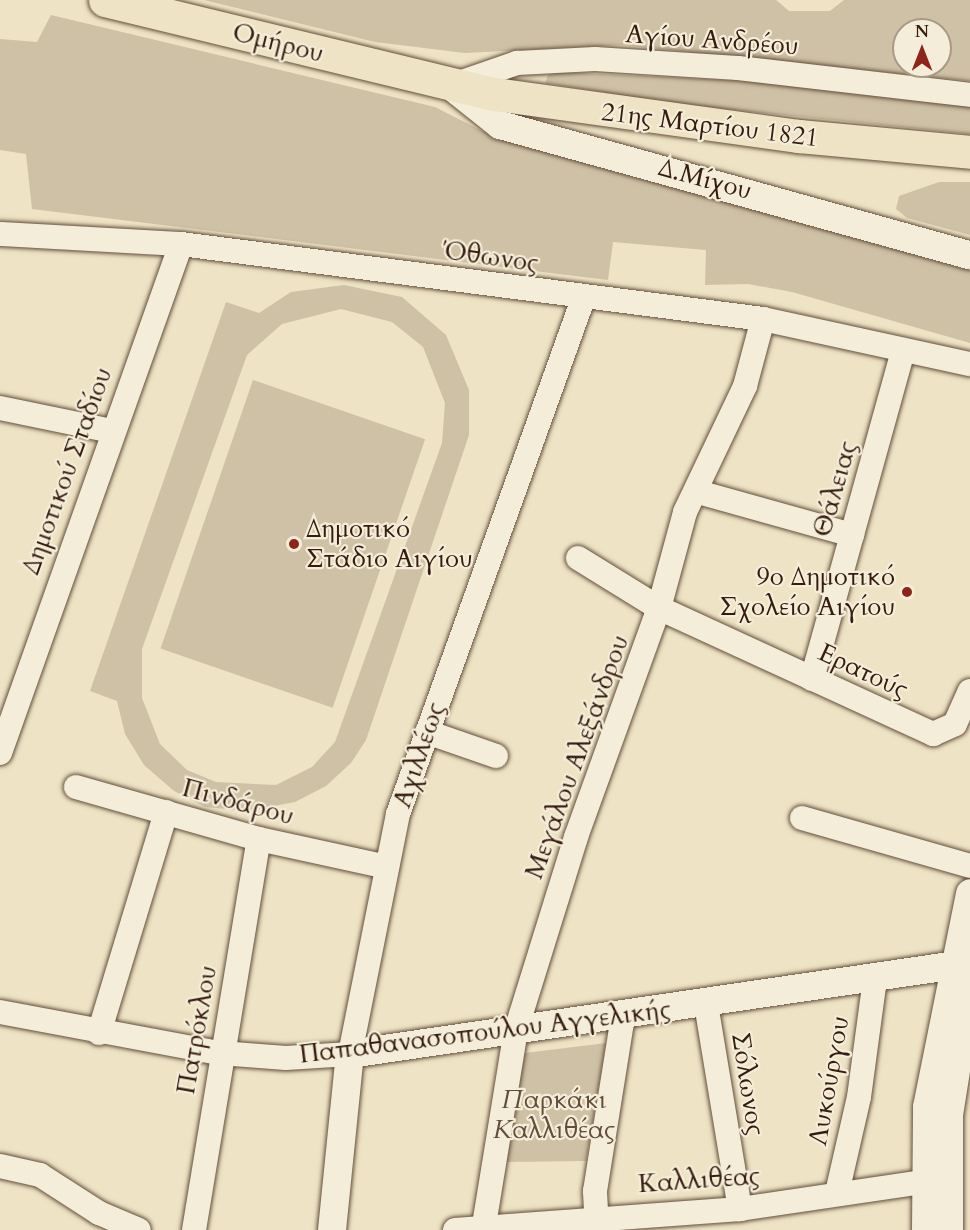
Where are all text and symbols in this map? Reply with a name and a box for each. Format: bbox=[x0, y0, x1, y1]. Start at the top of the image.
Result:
street label: Ομήρου bbox=[229, 17, 327, 69]
street label: Αγίου Ανδρέου bbox=[625, 18, 799, 62]
north arrow bbox=[892, 18, 952, 78]
text: N bbox=[915, 21, 929, 43]
street label: 21ης Μαρτίου 1821 bbox=[600, 96, 820, 154]
street label: Δ.Μίχου bbox=[655, 152, 755, 206]
street label: Όθωνος bbox=[442, 235, 540, 279]
street label: Δημοτικού Σταδίου bbox=[15, 363, 119, 579]
street label: Θάλειας bbox=[806, 437, 864, 541]
place label: Δημοτικό Στάδιο Αιγίου bbox=[306, 513, 473, 574]
marker: Δημοτικό Στάδιο Αιγίου bbox=[287, 537, 301, 551]
place label: 9ο Δημοτικό Σχολείο Αιγίου bbox=[720, 561, 895, 622]
marker: 9ο Δημοτικό Σχολείο Αιγίου bbox=[900, 585, 914, 599]
street label: Μεγάλου Αλεξάνδρου bbox=[518, 631, 636, 883]
street label: Ερατούς bbox=[813, 637, 913, 705]
street label: Αχιλλέως bbox=[386, 698, 452, 812]
street label: Πινδάρου bbox=[179, 772, 297, 832]
street label: Πατρόκλου bbox=[170, 963, 224, 1097]
street label: Παπαθανασοπούλου Αγγελικής bbox=[297, 994, 673, 1070]
street label: Λυκούργου bbox=[802, 1014, 856, 1148]
street label: Σόλωνος bbox=[724, 1030, 772, 1138]
park label: Παρκάκι Καλλιθέας bbox=[493, 1084, 615, 1146]
street label: Καλλιθέας bbox=[637, 1160, 761, 1200]

